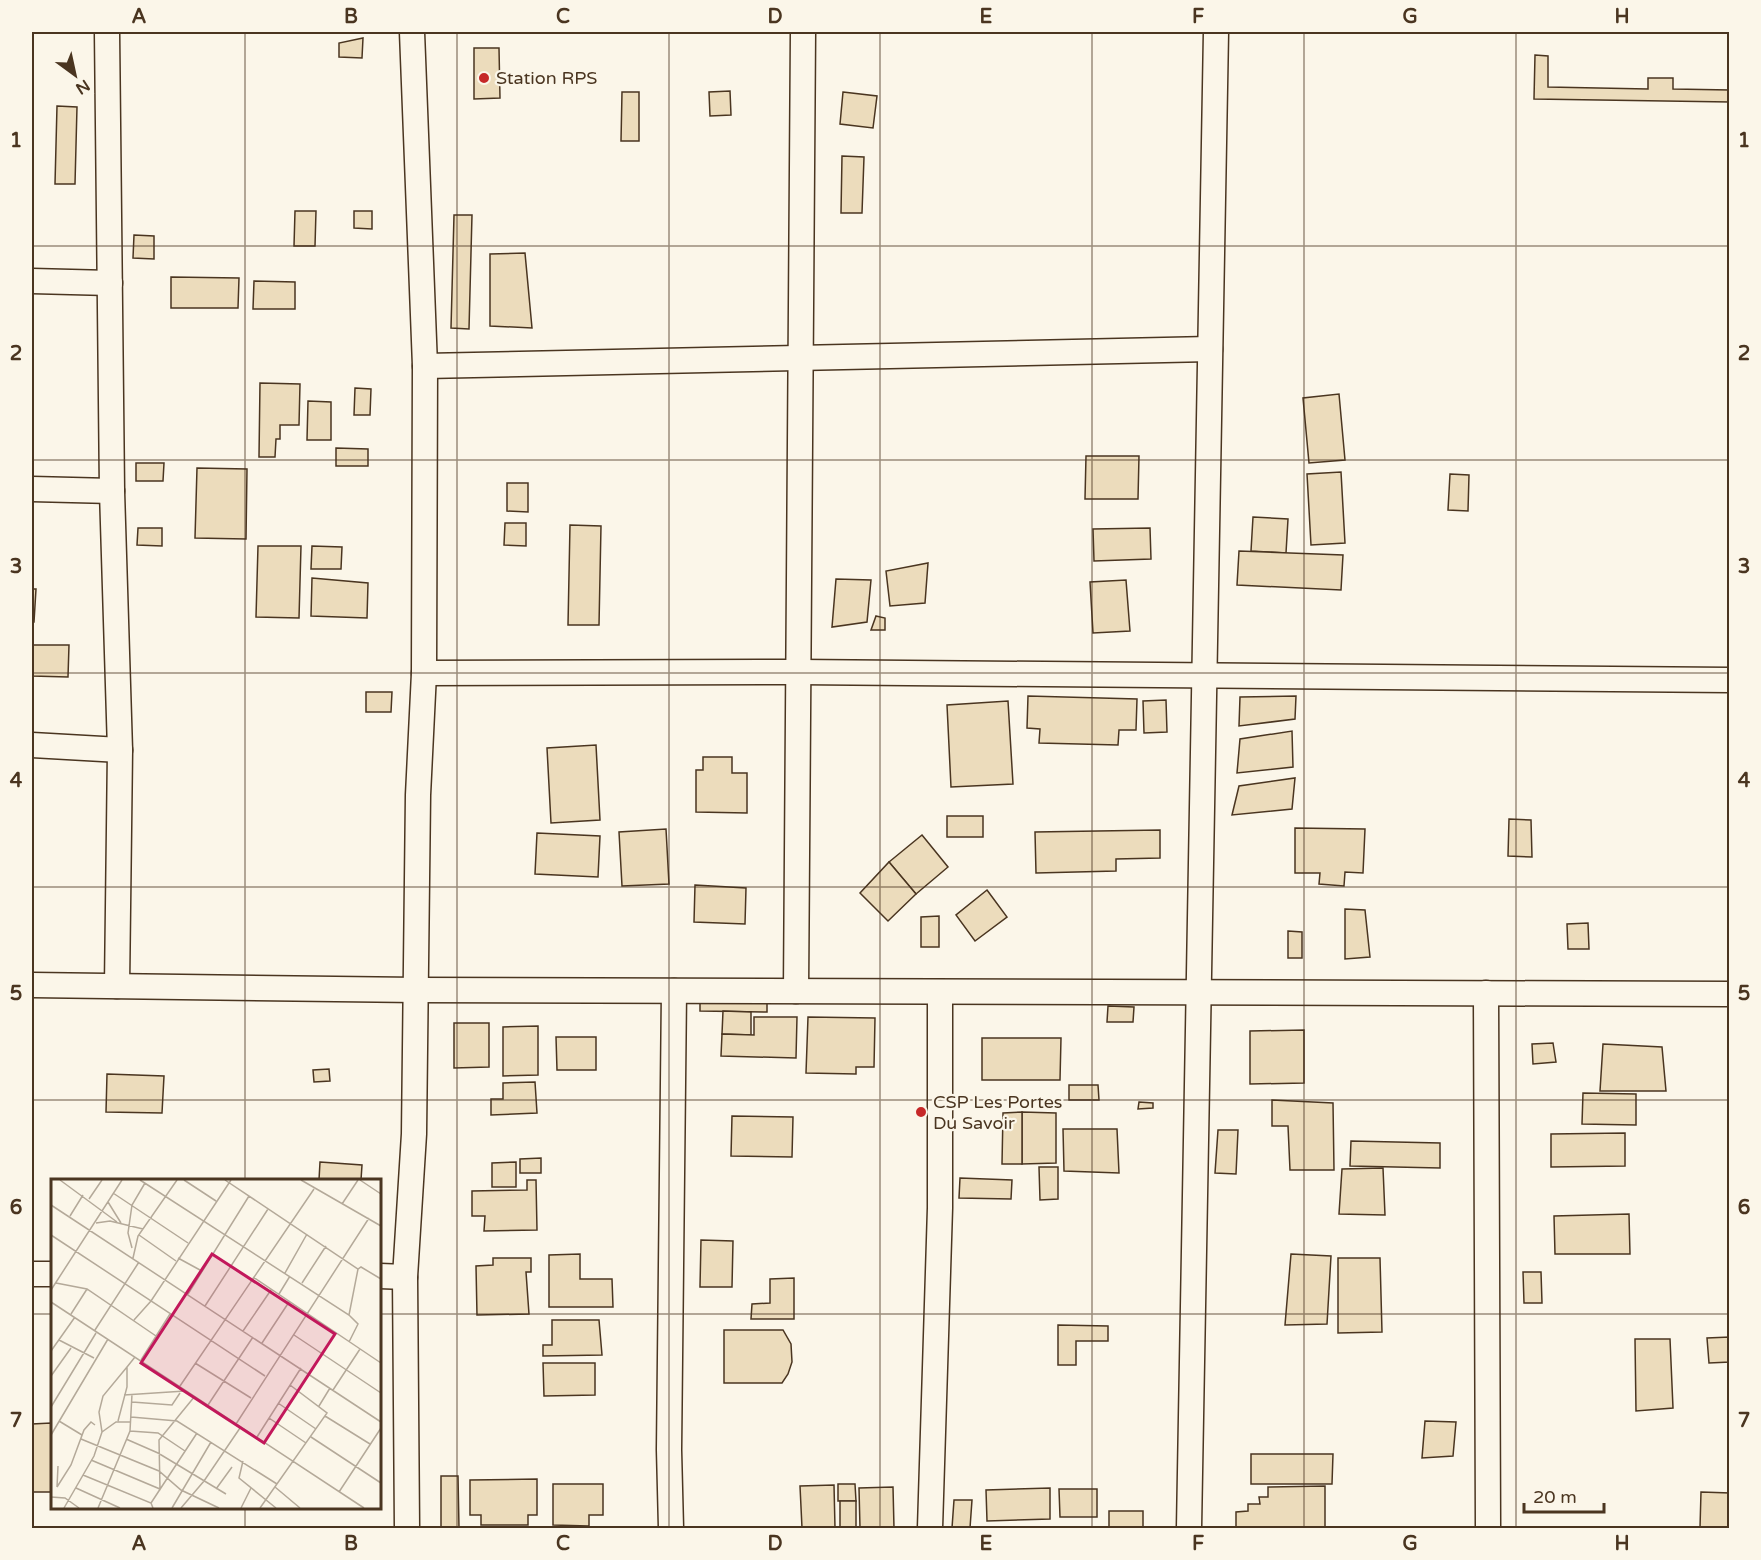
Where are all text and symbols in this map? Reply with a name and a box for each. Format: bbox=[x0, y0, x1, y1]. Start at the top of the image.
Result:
text: A bbox=[132, 5, 147, 29]
text: B bbox=[344, 5, 358, 29]
text: C bbox=[556, 5, 570, 29]
text: D bbox=[767, 5, 783, 29]
text: E bbox=[980, 5, 993, 29]
text: F bbox=[1192, 5, 1204, 29]
text: G bbox=[1402, 5, 1418, 29]
text: H bbox=[1614, 5, 1630, 29]
north arrow bbox=[45, 45, 105, 105]
place label: Station RPS bbox=[496, 67, 597, 89]
marker: Station RPS bbox=[477, 71, 491, 85]
text: N bbox=[72, 75, 93, 99]
text: 1 bbox=[10, 129, 22, 153]
text: 1 bbox=[1738, 129, 1750, 153]
text: 2 bbox=[10, 342, 22, 366]
text: 2 bbox=[1738, 342, 1750, 366]
text: 3 bbox=[10, 555, 22, 579]
text: 3 bbox=[1738, 555, 1750, 579]
text: 4 bbox=[10, 769, 23, 793]
text: 4 bbox=[1738, 769, 1751, 793]
text: 5 bbox=[10, 982, 22, 1006]
text: 5 bbox=[1738, 982, 1750, 1006]
place label: CSP Les Portes Du Savoir bbox=[933, 1091, 1063, 1134]
marker: CSP Les Portes Du Savoir bbox=[914, 1105, 928, 1119]
inset map bbox=[51, 1179, 381, 1509]
text: 6 bbox=[10, 1196, 22, 1220]
text: 6 bbox=[1738, 1196, 1750, 1220]
text: 7 bbox=[10, 1409, 22, 1433]
text: 7 bbox=[1738, 1409, 1750, 1433]
scale bar bbox=[1524, 1476, 1604, 1514]
text: 20 m bbox=[1533, 1486, 1577, 1508]
text: A bbox=[132, 1532, 147, 1556]
text: B bbox=[344, 1532, 358, 1556]
text: C bbox=[556, 1532, 570, 1556]
text: D bbox=[767, 1532, 783, 1556]
text: E bbox=[980, 1532, 993, 1556]
text: F bbox=[1192, 1532, 1204, 1556]
text: G bbox=[1402, 1532, 1418, 1556]
text: H bbox=[1614, 1532, 1630, 1556]

